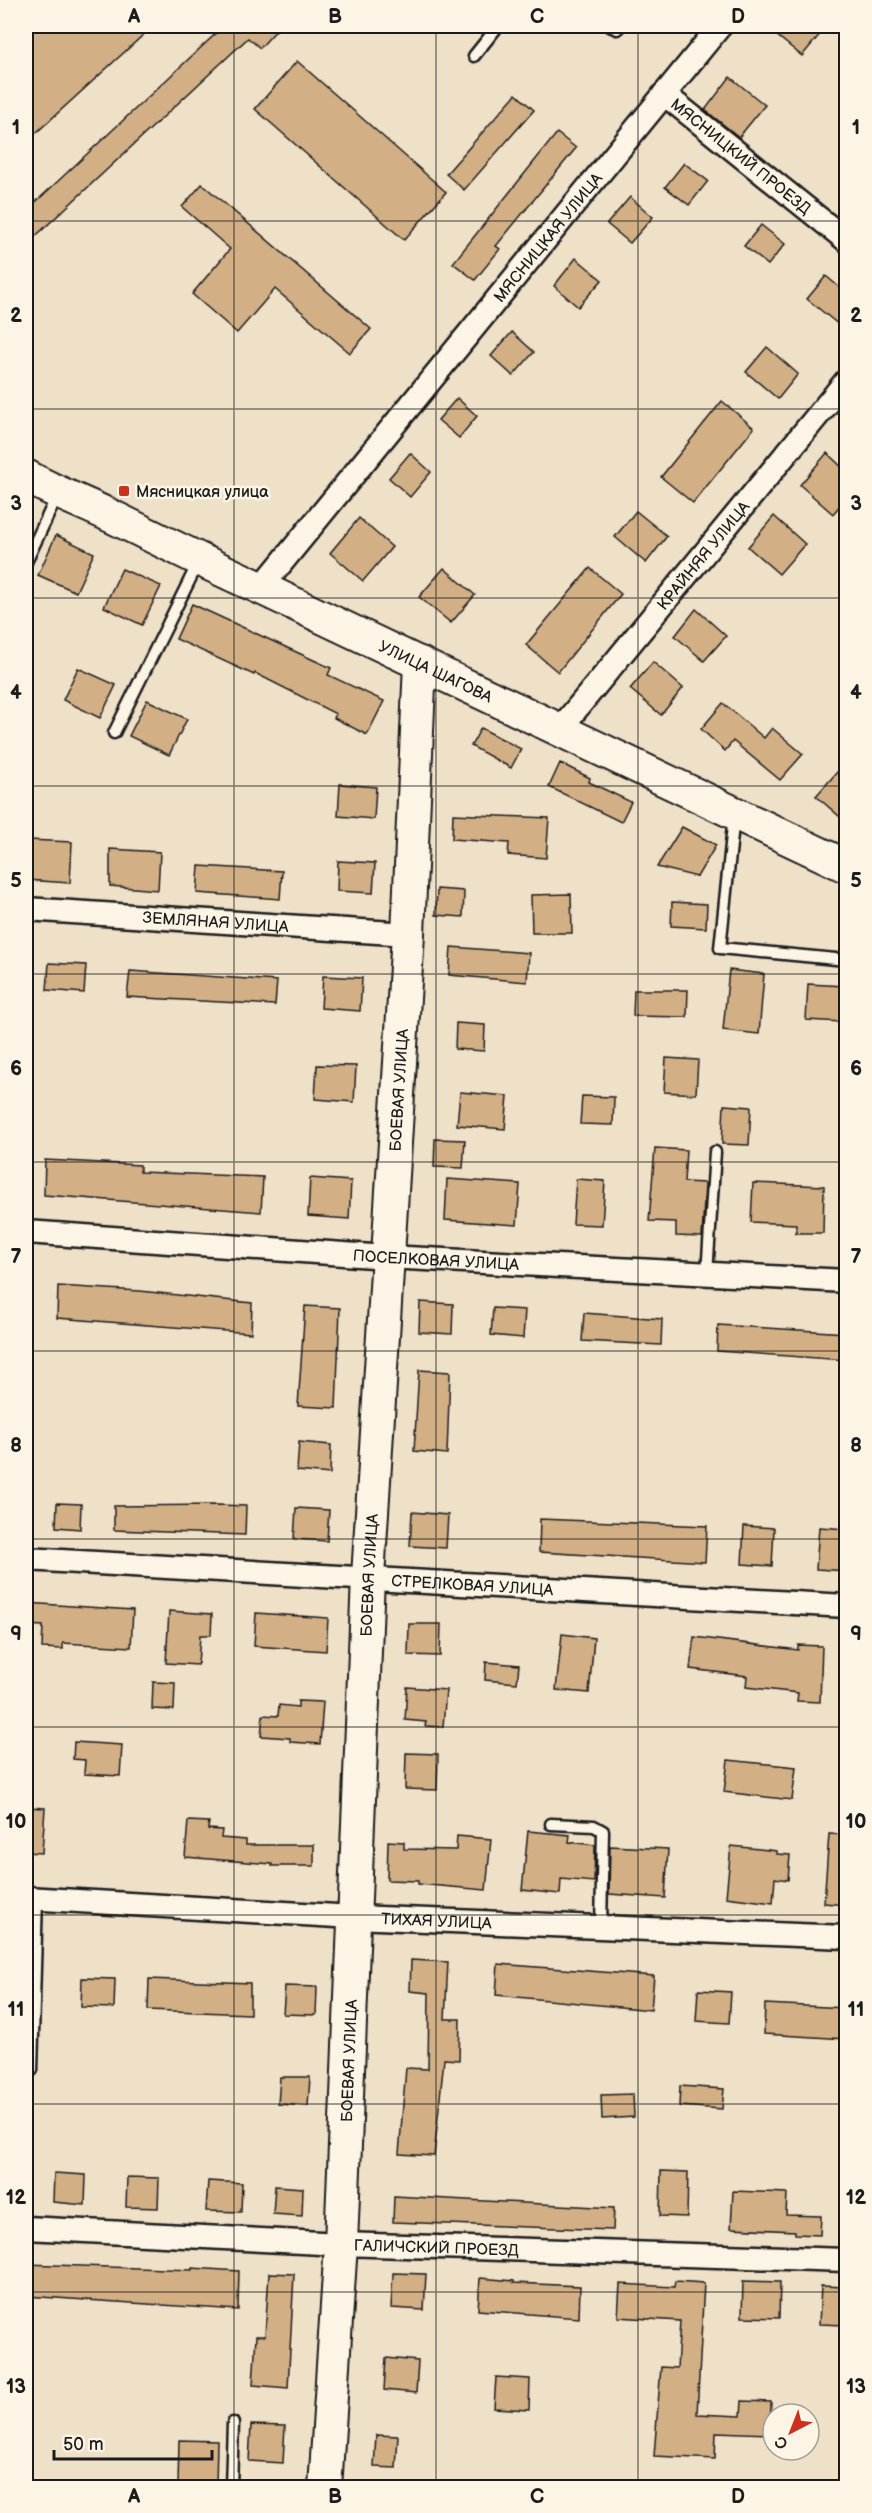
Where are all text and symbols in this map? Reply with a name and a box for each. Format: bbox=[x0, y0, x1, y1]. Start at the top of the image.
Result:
text: A bbox=[127, 5, 141, 29]
text: B bbox=[328, 5, 342, 29]
text: C bbox=[530, 5, 544, 29]
text: D bbox=[731, 5, 745, 29]
street label: МЯСНИЦКИЙ ПРОЕЗД bbox=[666, 95, 814, 219]
text: 1 bbox=[12, 116, 20, 140]
text: 1 bbox=[852, 116, 860, 140]
street label: МЯСНИЦКАЯ УЛИЦА bbox=[490, 169, 607, 307]
text: 2 bbox=[10, 304, 22, 328]
text: 2 bbox=[850, 304, 862, 328]
place label: Мясницкая улица bbox=[136, 483, 269, 502]
marker: Мясницкая улица bbox=[117, 484, 131, 498]
text: 3 bbox=[10, 492, 22, 516]
text: 3 bbox=[850, 492, 862, 516]
street label: КРАЙНЯЯ УЛИЦА bbox=[654, 498, 754, 614]
street label: УЛИЦА ШАГОВА bbox=[375, 637, 495, 708]
text: 4 bbox=[10, 681, 22, 705]
text: 4 bbox=[850, 681, 862, 705]
text: 5 bbox=[10, 869, 22, 893]
text: 5 bbox=[850, 869, 862, 893]
street label: ЗЕМЛЯНАЯ УЛИЦА bbox=[142, 909, 289, 937]
street label: БОЕВАЯ УЛИЦА bbox=[386, 1028, 413, 1152]
text: 6 bbox=[10, 1057, 22, 1081]
text: 6 bbox=[850, 1057, 862, 1081]
text: 7 bbox=[10, 1245, 22, 1269]
text: 7 bbox=[850, 1245, 862, 1269]
street label: ПОСЕЛКОВАЯ УЛИЦА bbox=[352, 1247, 520, 1275]
text: 8 bbox=[10, 1434, 22, 1458]
text: 8 bbox=[850, 1434, 862, 1458]
street label: БОЕВАЯ УЛИЦА bbox=[358, 1513, 383, 1637]
street label: СТРЕЛКОВАЯ УЛИЦА bbox=[391, 1572, 554, 1600]
text: 9 bbox=[10, 1622, 22, 1646]
text: 9 bbox=[850, 1622, 862, 1646]
text: 10 bbox=[6, 1810, 26, 1834]
text: 10 bbox=[846, 1810, 866, 1834]
street label: ТИХАЯ УЛИЦА bbox=[381, 1910, 492, 1934]
text: 11 bbox=[8, 1998, 24, 2022]
text: 11 bbox=[848, 1998, 864, 2022]
street label: БОЕВАЯ УЛИЦА bbox=[338, 1999, 362, 2123]
text: 12 bbox=[6, 2186, 26, 2210]
text: 12 bbox=[846, 2186, 866, 2210]
street label: ГАЛИЧСКИЙ ПРОЕЗД bbox=[354, 2236, 519, 2261]
text: 13 bbox=[6, 2375, 26, 2399]
text: 13 bbox=[846, 2375, 866, 2399]
north arrow bbox=[761, 2402, 821, 2462]
scale bar bbox=[54, 2423, 212, 2461]
text: С bbox=[771, 2431, 792, 2453]
text: 50 m bbox=[63, 2434, 104, 2455]
text: A bbox=[127, 2485, 141, 2509]
text: B bbox=[328, 2485, 342, 2509]
text: C bbox=[530, 2485, 544, 2509]
text: D bbox=[731, 2485, 745, 2509]

